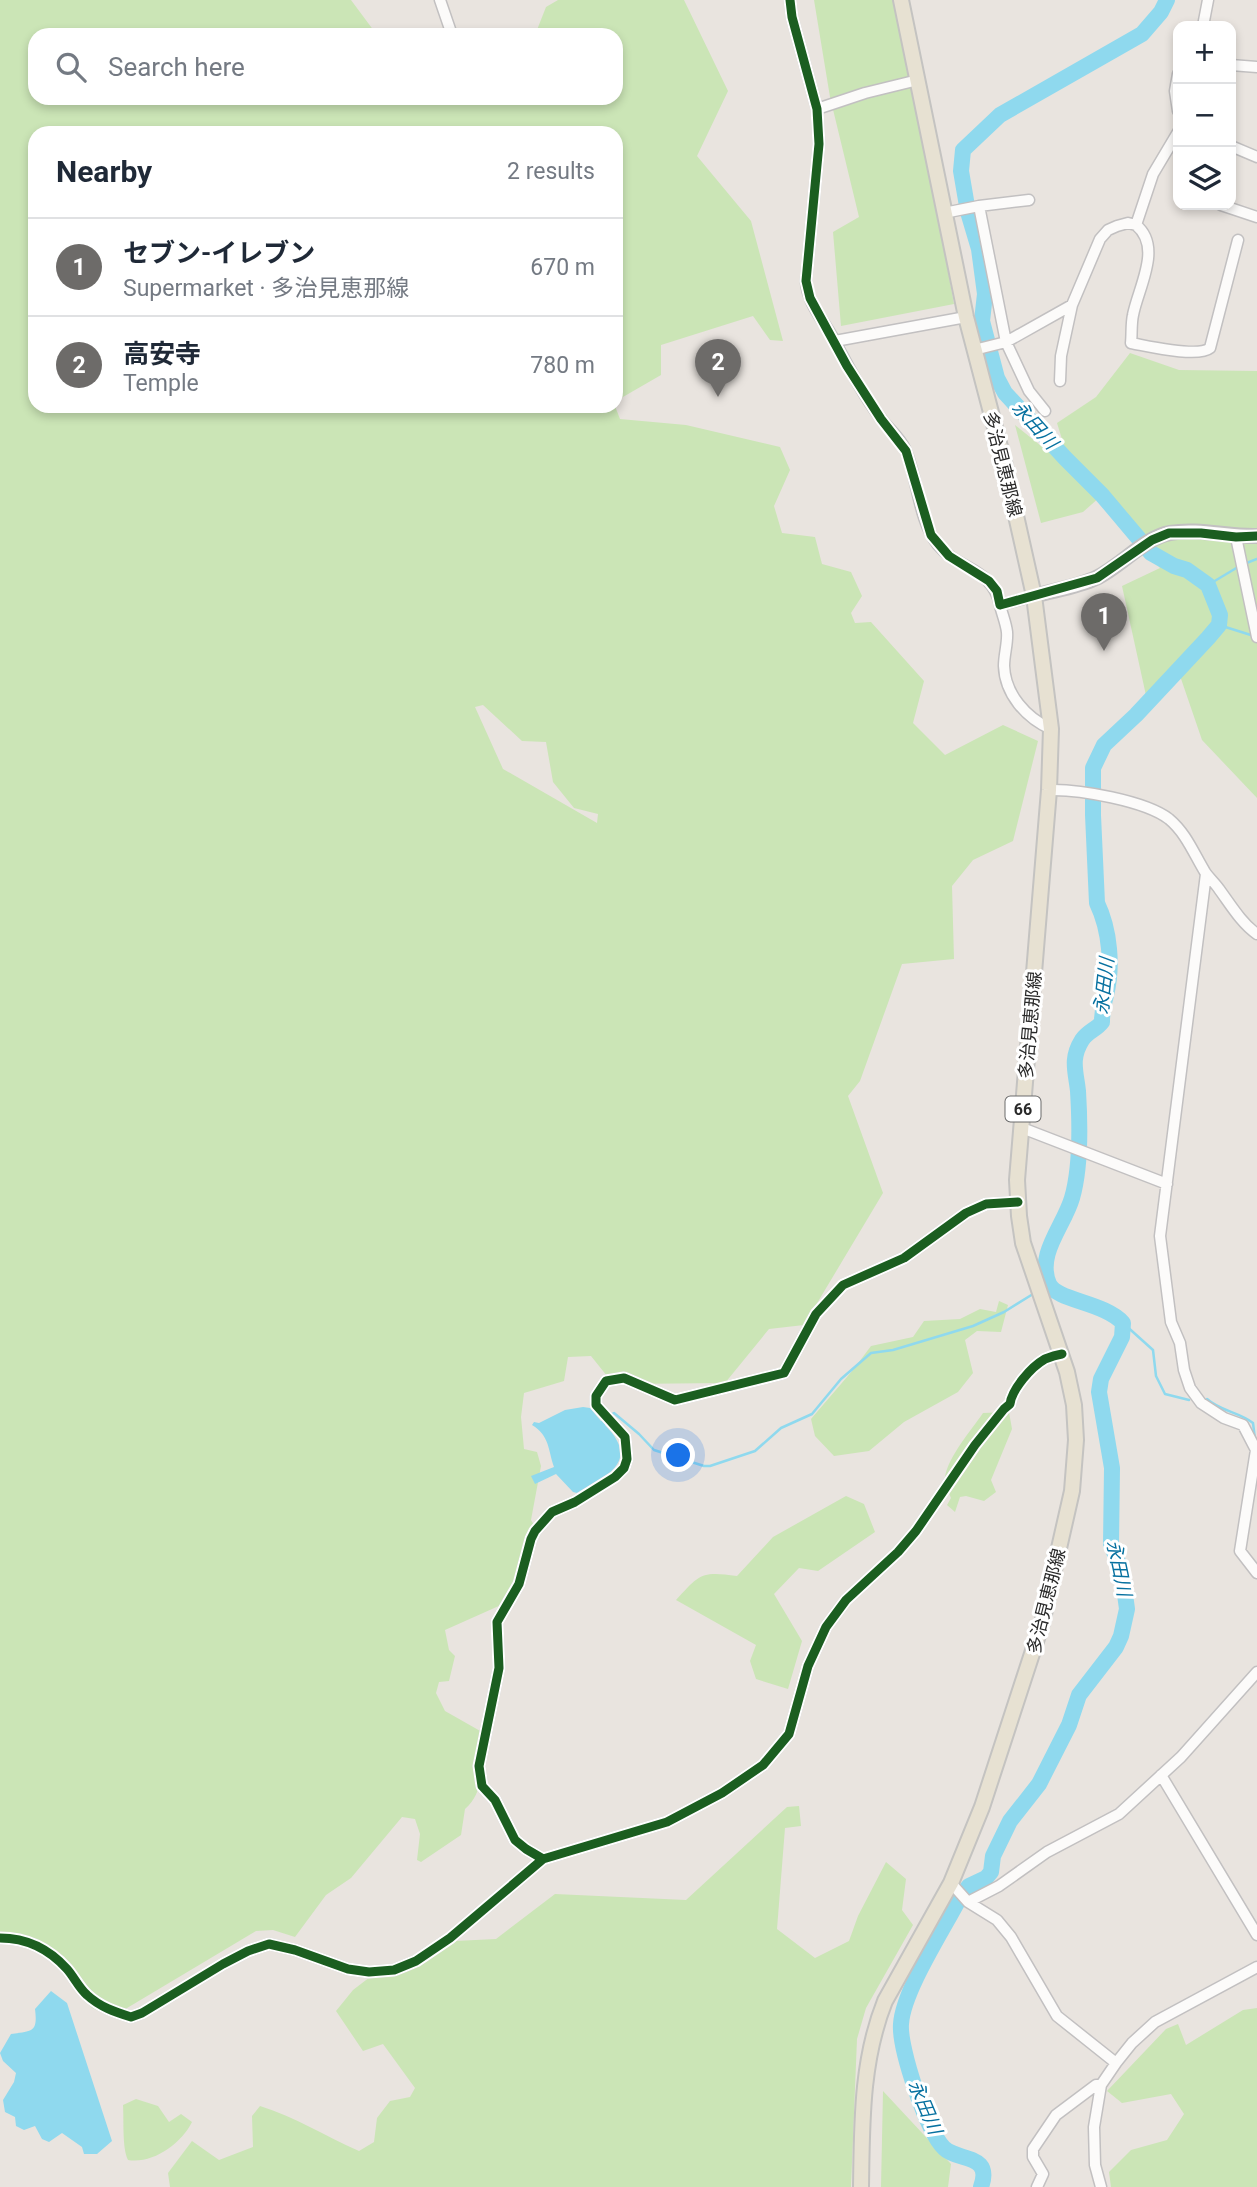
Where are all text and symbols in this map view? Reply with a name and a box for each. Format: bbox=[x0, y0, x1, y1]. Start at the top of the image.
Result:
map controls bbox=[1173, 21, 1236, 210]
button: + bbox=[1173, 21, 1236, 84]
search box bbox=[28, 28, 623, 105]
icon: search bbox=[52, 48, 90, 86]
text: Search here bbox=[108, 52, 245, 82]
button: − bbox=[1173, 84, 1236, 147]
button: layers bbox=[1173, 147, 1236, 210]
text: Nearby bbox=[56, 154, 152, 189]
text: 2 results bbox=[507, 158, 595, 185]
text: セブン-イレブン bbox=[123, 238, 315, 268]
text: 1 bbox=[72, 254, 86, 281]
text: 670 m bbox=[530, 254, 595, 281]
text: Supermarket · 多治見恵那線 bbox=[123, 275, 409, 302]
text: 高安寺 bbox=[123, 339, 201, 369]
pin: 2 bbox=[695, 339, 741, 397]
text: 2 bbox=[72, 352, 86, 379]
text: 780 m bbox=[530, 352, 595, 379]
text: Temple bbox=[123, 370, 199, 397]
water label: 永田川 bbox=[1007, 396, 1064, 455]
street label: 多治見恵那線 bbox=[980, 409, 1026, 519]
pin: 1 bbox=[1081, 593, 1127, 651]
water label: 永田川 bbox=[1090, 954, 1119, 1016]
street label: 多治見恵那線 bbox=[1015, 970, 1045, 1080]
road number: 66 bbox=[1006, 1096, 1040, 1121]
your location bbox=[661, 1438, 695, 1472]
water label: 永田川 bbox=[1102, 1538, 1137, 1600]
street label: 多治見恵那線 bbox=[1023, 1546, 1069, 1656]
water label: 永田川 bbox=[903, 2076, 948, 2140]

